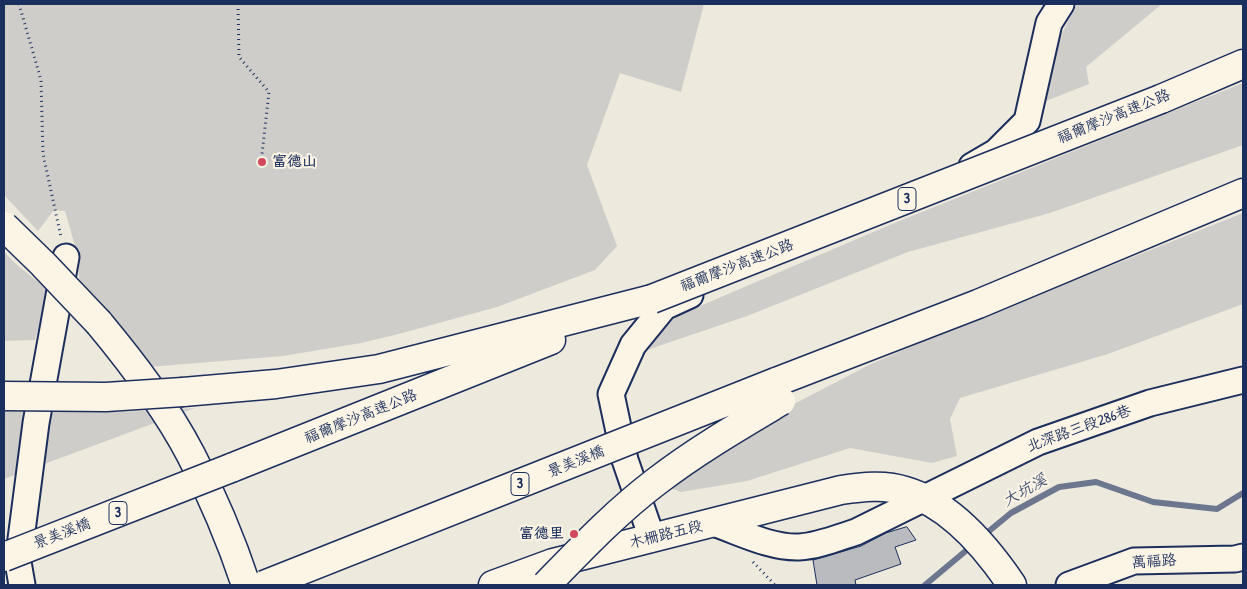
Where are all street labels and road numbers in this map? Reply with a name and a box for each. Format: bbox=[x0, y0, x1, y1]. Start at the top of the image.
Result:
street label: 福爾摩沙高速公路 bbox=[1055, 86, 1173, 148]
road number: 3 bbox=[898, 188, 916, 210]
street label: 福爾摩沙高速公路 bbox=[678, 236, 796, 296]
street label: 福爾摩沙高速公路 bbox=[302, 386, 420, 448]
street label: 北深路三段286巷 bbox=[1024, 402, 1134, 456]
street label: 景美溪橋 bbox=[545, 442, 607, 482]
road number: 3 bbox=[511, 472, 529, 496]
road number: 3 bbox=[109, 502, 127, 524]
street label: 景美溪橋 bbox=[31, 515, 93, 553]
street label: 木柵路五段 bbox=[627, 517, 705, 553]
street label: 萬福路 bbox=[1131, 551, 1177, 573]

